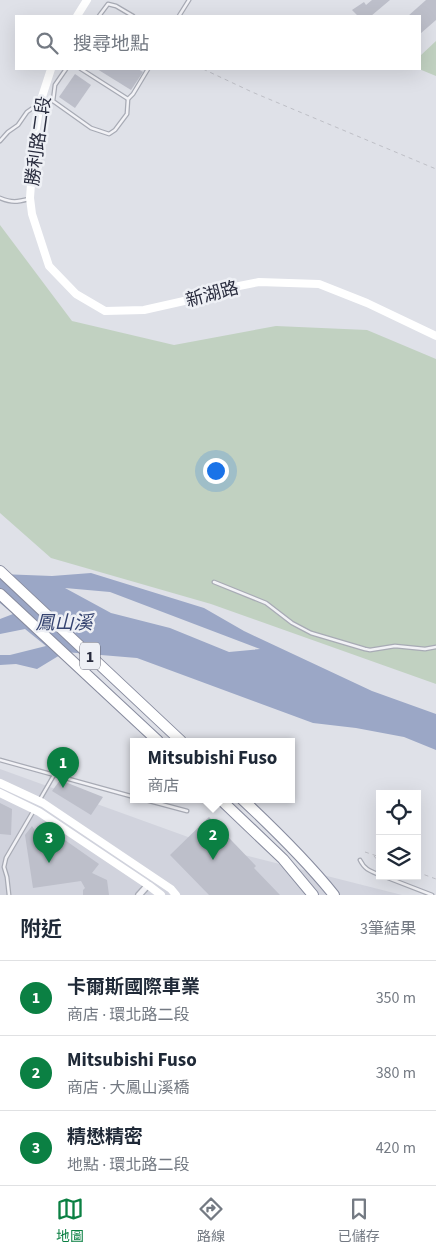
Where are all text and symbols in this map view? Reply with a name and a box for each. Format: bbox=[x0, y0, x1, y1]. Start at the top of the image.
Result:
search box bbox=[15, 15, 421, 70]
icon: search bbox=[33, 29, 61, 57]
text: 搜尋地點 bbox=[73, 31, 149, 58]
street label: 勝利路二段 bbox=[20, 95, 57, 187]
street label: 新湖路 bbox=[183, 275, 241, 314]
your location bbox=[203, 458, 229, 484]
water label: 鳳山溪 bbox=[35, 610, 95, 637]
road number: 1 bbox=[80, 642, 100, 669]
popup bbox=[130, 738, 295, 803]
text: Mitsubishi Fuso bbox=[148, 745, 277, 772]
pin: 1 bbox=[47, 747, 79, 788]
text: 商店 bbox=[148, 775, 180, 797]
map controls bbox=[376, 790, 421, 880]
button: locate bbox=[376, 790, 421, 835]
pin: 2 bbox=[197, 819, 229, 860]
pin: 3 bbox=[33, 822, 65, 863]
button: layers bbox=[376, 835, 421, 880]
text: 附近 bbox=[20, 914, 62, 944]
text: 3筆結果 bbox=[360, 918, 416, 940]
text: 卡爾斯國際車業 bbox=[67, 974, 200, 1001]
text: 1 bbox=[32, 987, 40, 1009]
text: 350 m bbox=[376, 987, 416, 1009]
text: 商店 · 環北路二段 bbox=[67, 1004, 189, 1026]
text: Mitsubishi Fuso bbox=[67, 1047, 197, 1074]
text: 2 bbox=[32, 1062, 40, 1084]
text: 380 m bbox=[376, 1062, 416, 1084]
text: 商店 · 大鳳山溪橋 bbox=[67, 1077, 189, 1099]
text: 精懋精密 bbox=[67, 1124, 143, 1151]
text: 3 bbox=[32, 1137, 40, 1159]
text: 420 m bbox=[376, 1137, 416, 1159]
text: 地點 · 環北路二段 bbox=[67, 1154, 189, 1176]
tab: 地圖 bbox=[56, 1195, 84, 1247]
tab: 路線 bbox=[197, 1195, 225, 1247]
tab: 已儲存 bbox=[338, 1195, 380, 1247]

